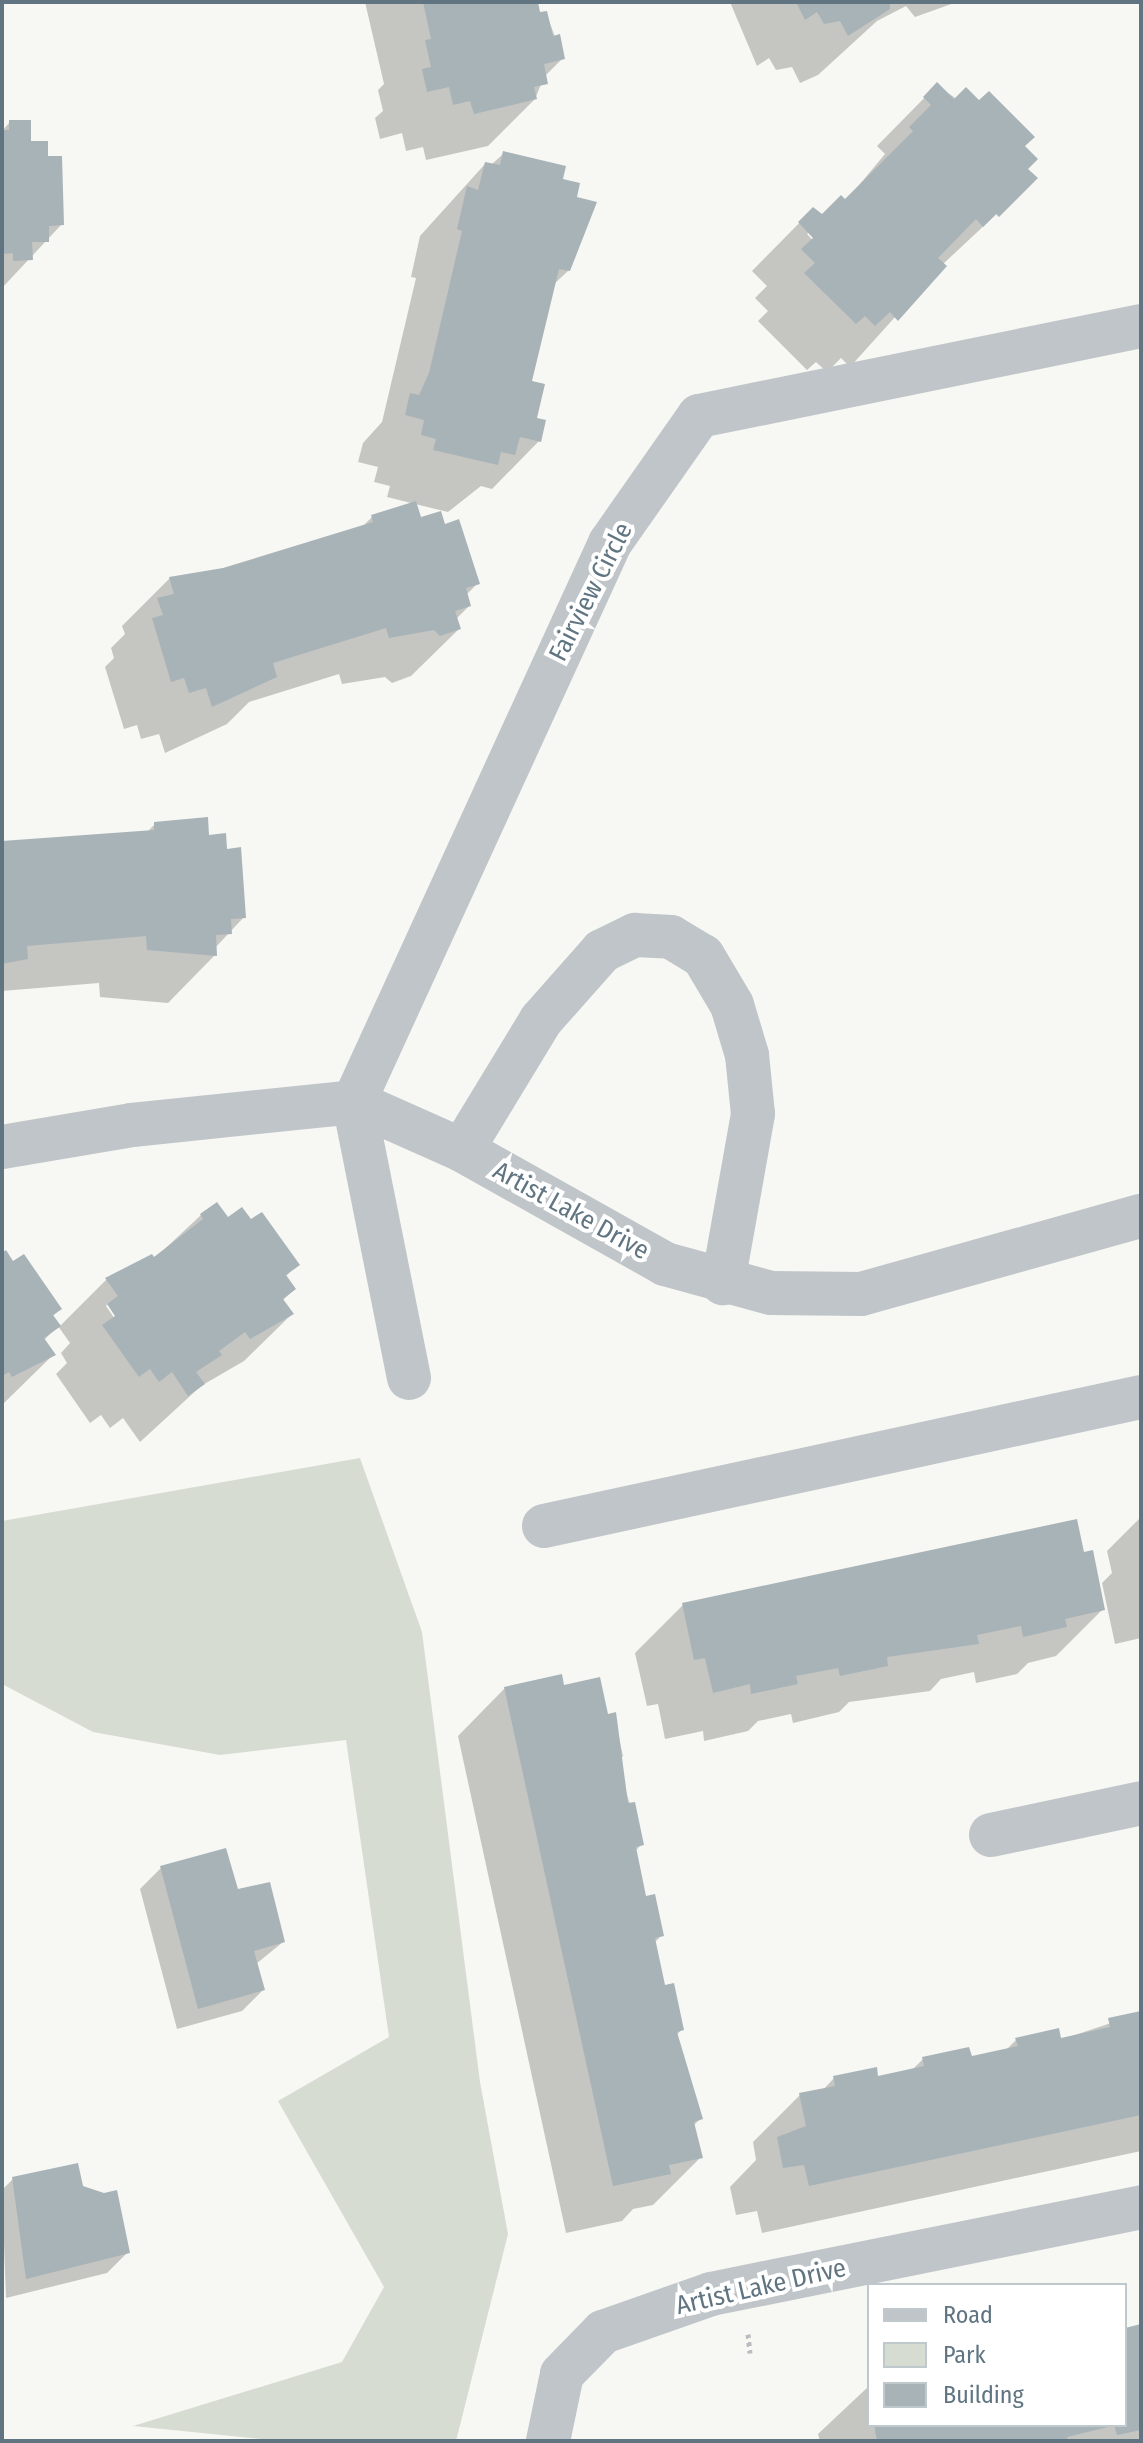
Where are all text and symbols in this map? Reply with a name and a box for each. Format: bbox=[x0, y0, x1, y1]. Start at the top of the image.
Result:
street label: Fairview Circle bbox=[543, 518, 639, 666]
street label: Artist Lake Drive bbox=[488, 1155, 654, 1267]
street label: Artist Lake Drive bbox=[673, 2252, 849, 2322]
legend bbox=[867, 2283, 1127, 2427]
text: Road bbox=[943, 2301, 993, 2329]
text: Park bbox=[943, 2341, 986, 2369]
text: Building bbox=[943, 2381, 1024, 2409]

